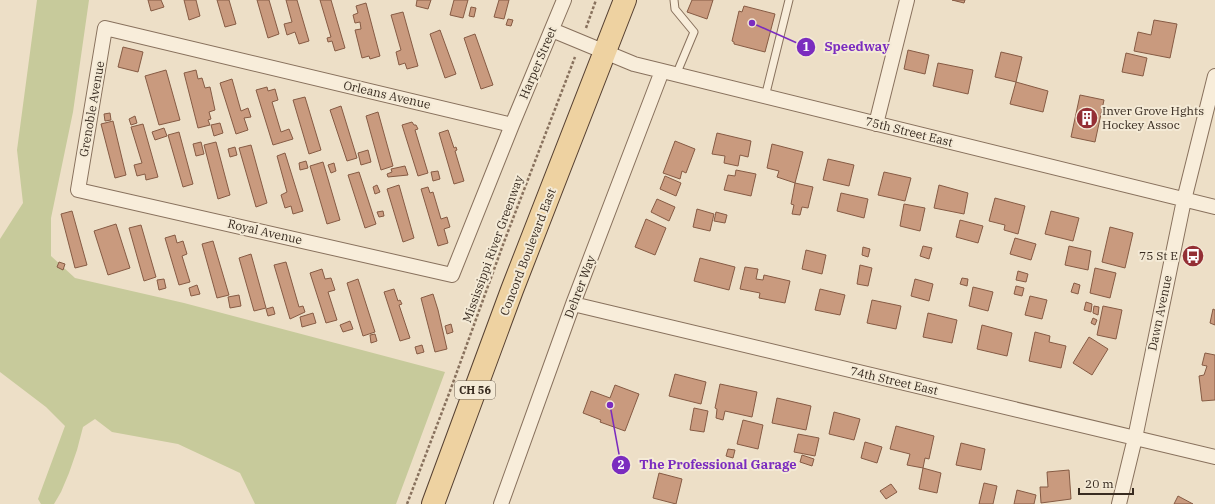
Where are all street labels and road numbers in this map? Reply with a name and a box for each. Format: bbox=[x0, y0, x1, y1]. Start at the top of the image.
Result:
street label: Harper Street bbox=[516, 24, 559, 101]
street label: Grenoble Avenue bbox=[76, 60, 107, 158]
street label: Orleans Avenue bbox=[342, 77, 432, 112]
street label: 75th Street East bbox=[864, 113, 954, 150]
street label: Mississippi River Greenway bbox=[459, 173, 526, 324]
street label: Concord Boulevard East bbox=[496, 186, 559, 318]
street label: Royal Avenue bbox=[226, 216, 304, 247]
street label: Dehrer Way bbox=[561, 253, 599, 320]
street label: Dawn Avenue bbox=[1144, 274, 1175, 352]
street label: 74th Street East bbox=[849, 363, 939, 398]
road number: CH 56 bbox=[455, 381, 495, 399]

